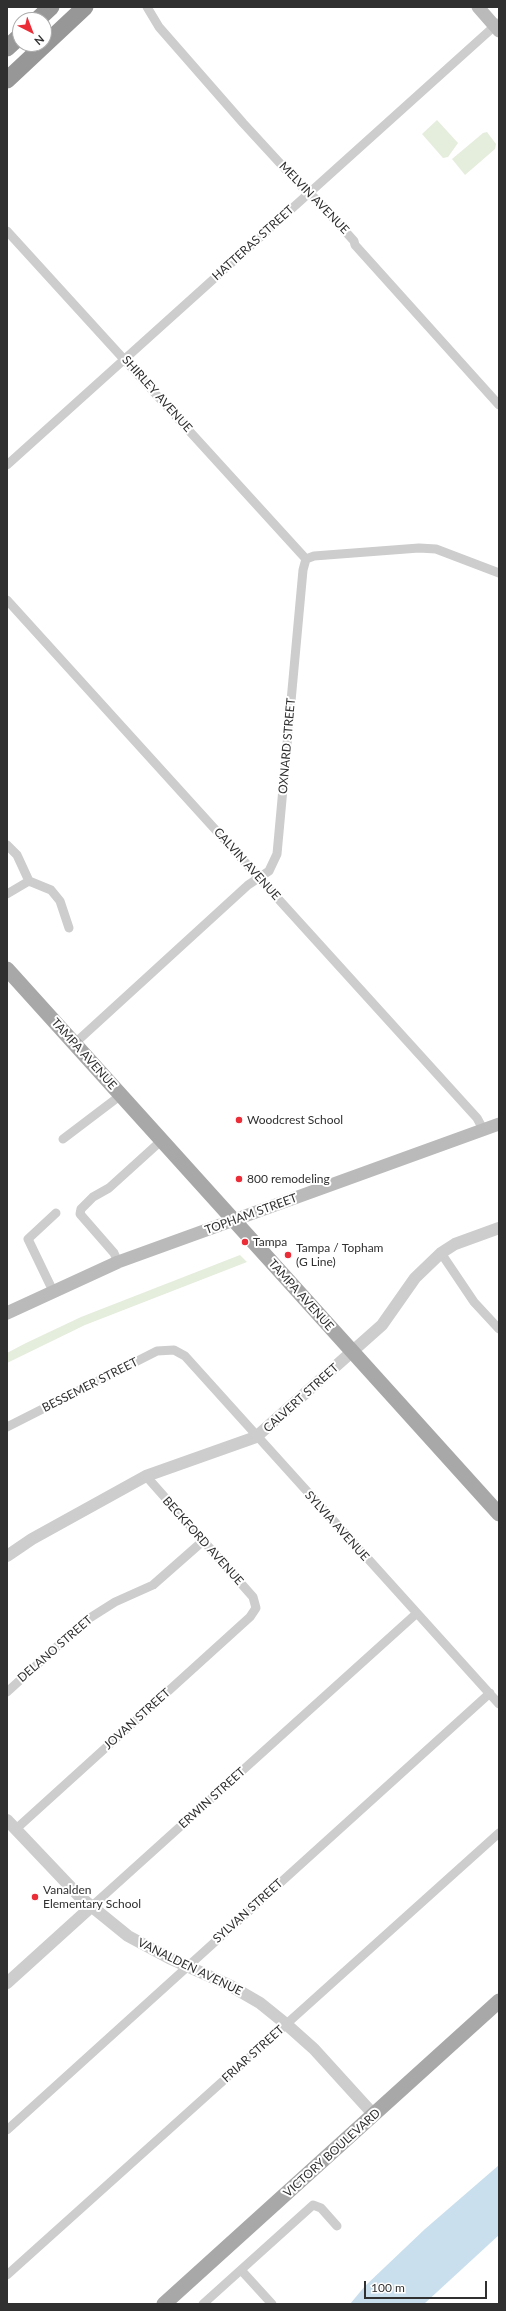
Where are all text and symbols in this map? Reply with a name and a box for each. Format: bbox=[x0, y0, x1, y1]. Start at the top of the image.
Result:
north arrow bbox=[12, 12, 52, 52]
text: N bbox=[32, 33, 47, 48]
street label: MELVIN AVENUE bbox=[276, 159, 352, 237]
street label: HATTERAS STREET bbox=[209, 203, 297, 283]
street label: SHIRLEY AVENUE bbox=[119, 353, 195, 435]
street label: OXNARD STREET bbox=[276, 697, 298, 795]
street label: CALVIN AVENUE bbox=[211, 825, 283, 903]
street label: TAMPA AVENUE bbox=[48, 1015, 120, 1093]
place label: Woodcrest School bbox=[247, 1113, 343, 1127]
marker: Woodcrest School bbox=[234, 1115, 244, 1125]
place label: 800 remodeling bbox=[247, 1172, 330, 1186]
marker: 800 remodeling bbox=[234, 1174, 244, 1184]
street label: TOPHAM STREET bbox=[203, 1191, 299, 1237]
place label: Tampa bbox=[253, 1235, 287, 1249]
marker: Tampa bbox=[240, 1237, 250, 1247]
place label: Tampa / Topham (G Line) bbox=[296, 1241, 383, 1269]
marker: Tampa / Topham (G Line) bbox=[283, 1250, 293, 1260]
street label: TAMPA AVENUE bbox=[265, 1256, 337, 1334]
street label: BESSEMER STREET bbox=[40, 1355, 140, 1415]
street label: CALVERT STREET bbox=[261, 1361, 341, 1435]
street label: SYLVIA AVENUE bbox=[302, 1488, 372, 1564]
street label: BECKFORD AVENUE bbox=[160, 1494, 246, 1588]
street label: DELANO STREET bbox=[15, 1613, 95, 1685]
street label: JOVAN STREET bbox=[101, 1685, 173, 1753]
street label: ERWIN STREET bbox=[176, 1764, 248, 1832]
street label: SYLVAN STREET bbox=[210, 1876, 286, 1946]
place label: Vanalden Elementary School bbox=[43, 1883, 141, 1911]
marker: Vanalden Elementary School bbox=[30, 1892, 40, 1902]
street label: VANALDEN AVENUE bbox=[135, 1935, 245, 1999]
street label: FRIAR STREET bbox=[219, 2022, 287, 2086]
street label: VICTORY BOULEVARD bbox=[281, 2106, 383, 2200]
scale bar bbox=[366, 2273, 489, 2299]
text: 100 m bbox=[371, 2280, 405, 2295]

